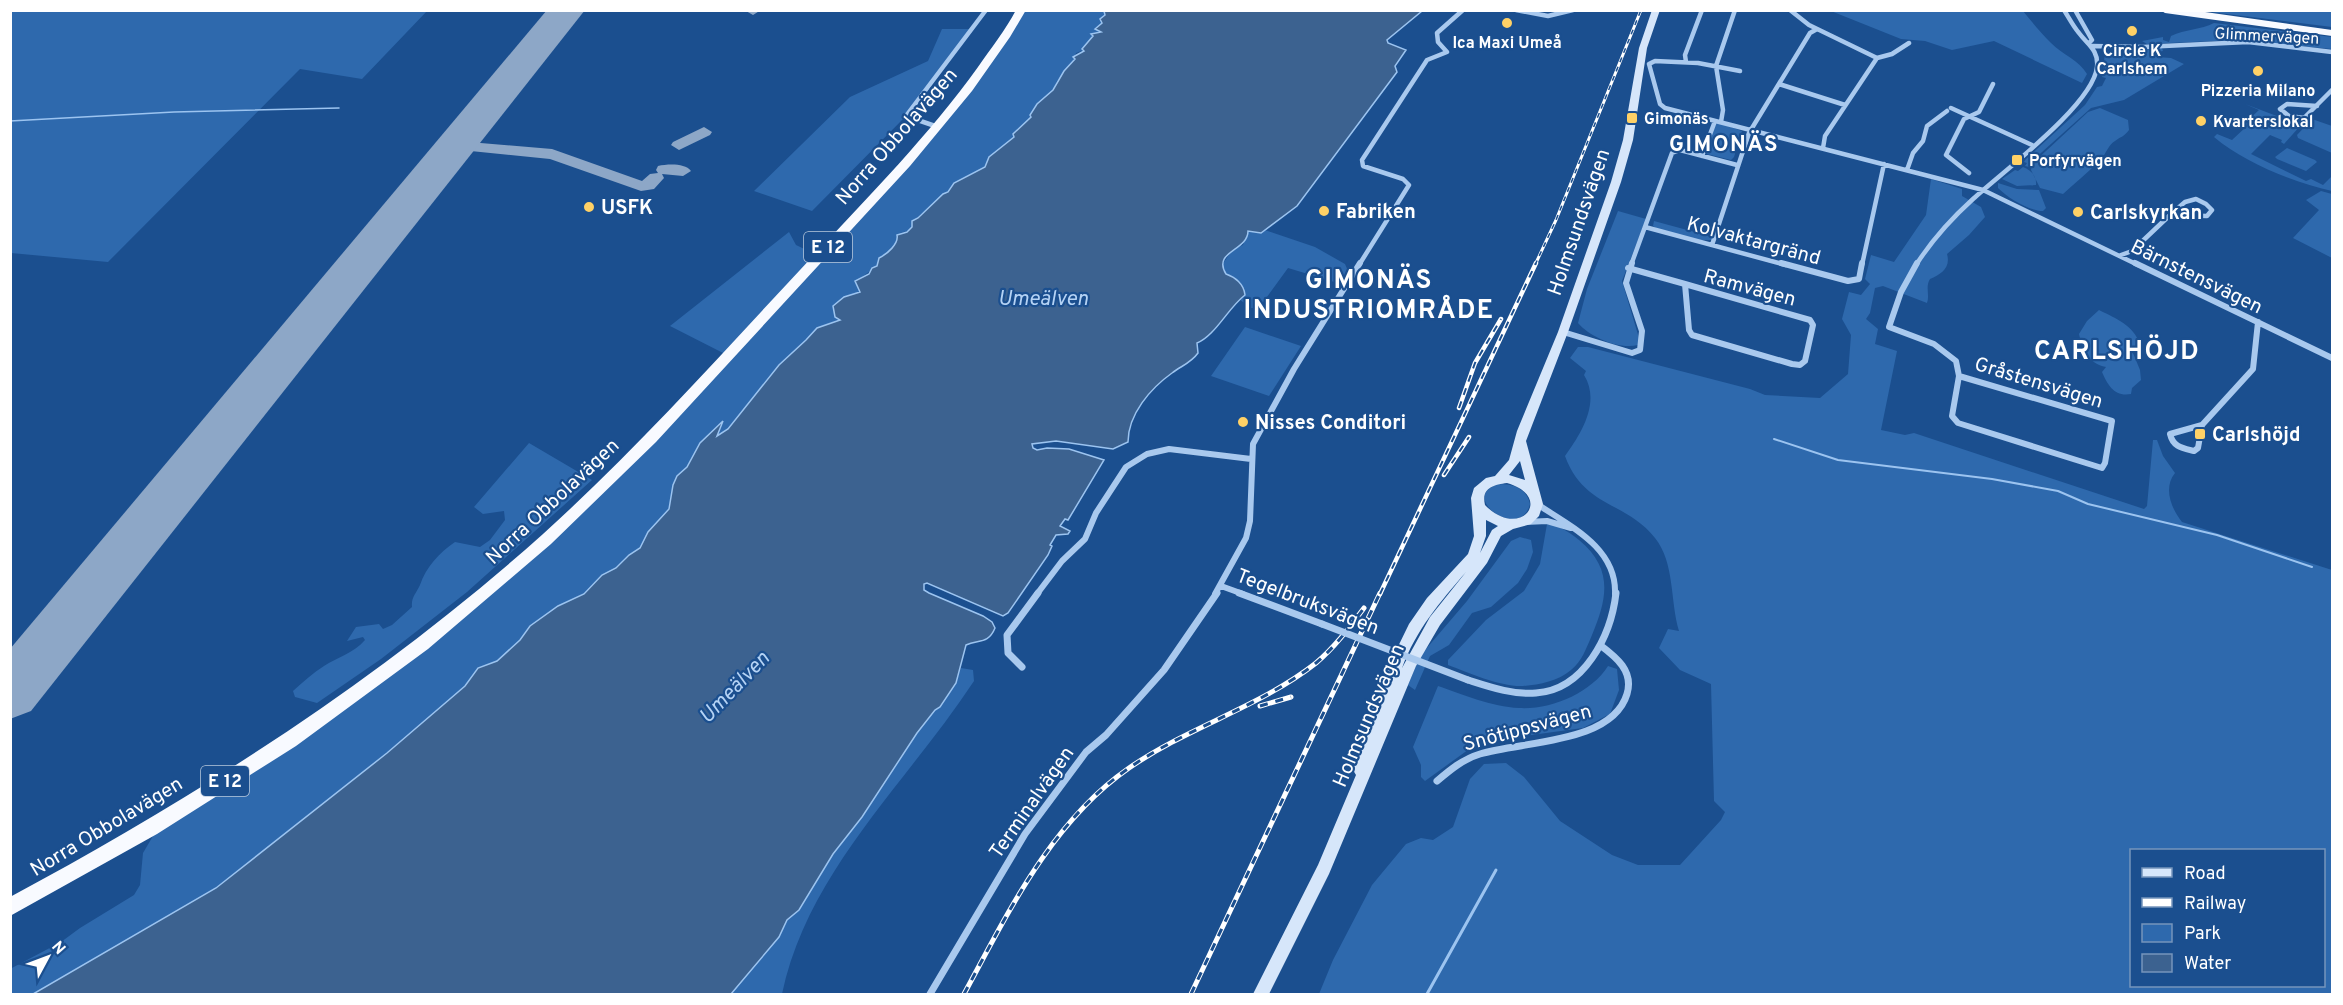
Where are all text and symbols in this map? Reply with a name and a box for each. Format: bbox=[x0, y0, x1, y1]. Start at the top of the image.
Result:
marker: Ica Maxi Umeå bbox=[1500, 16, 1514, 30]
marker: Circle K Carlshem bbox=[2125, 24, 2139, 38]
street label: Glimmervägen bbox=[2214, 24, 2320, 50]
place label: Ica Maxi Umeå bbox=[1452, 33, 1562, 54]
place label: Circle K Carlshem bbox=[2097, 42, 2167, 80]
street label: Norra Obbolavägen bbox=[831, 63, 964, 211]
marker: Pizzeria Milano bbox=[2251, 64, 2265, 78]
place label: Pizzeria Milano bbox=[2201, 82, 2315, 102]
place label: Gimonäs bbox=[1644, 110, 1709, 130]
marker: Gimonäs bbox=[1625, 111, 1639, 125]
place label: Kvarterslokal bbox=[2213, 113, 2313, 133]
marker: Kvarterslokal bbox=[2194, 114, 2208, 128]
district label: GIMONÄS bbox=[1669, 130, 1779, 159]
street label: Holmsundsvägen bbox=[1543, 146, 1617, 299]
place label: Porfyrvägen bbox=[2029, 152, 2122, 172]
marker: Porfyrvägen bbox=[2010, 153, 2024, 167]
place label: USFK bbox=[601, 196, 653, 222]
marker: USFK bbox=[582, 200, 596, 214]
place label: Fabriken bbox=[1336, 200, 1416, 226]
place label: Carlskyrkan bbox=[2090, 201, 2202, 227]
marker: Fabriken bbox=[1317, 204, 1331, 218]
marker: Carlskyrkan bbox=[2071, 205, 2085, 219]
street label: Kolvaktargränd bbox=[1684, 212, 1823, 272]
road number: E 12 bbox=[804, 232, 852, 262]
street label: Bärnstensvägen bbox=[2126, 235, 2267, 321]
district label: GIMONÄS INDUSTRIOMRÅDE bbox=[1244, 263, 1494, 328]
street label: Ramvägen bbox=[1700, 264, 1799, 314]
water label: Umeälven bbox=[998, 286, 1089, 313]
district label: CARLSHÖJD bbox=[2034, 334, 2200, 369]
street label: Gråstensvägen bbox=[1971, 352, 2106, 416]
place label: Nisses Conditori bbox=[1255, 411, 1406, 437]
marker: Nisses Conditori bbox=[1236, 415, 1250, 429]
place label: Carlshöjd bbox=[2212, 423, 2301, 449]
marker: Carlshöjd bbox=[2193, 427, 2207, 441]
street label: Norra Obbolavägen bbox=[481, 434, 626, 571]
street label: Tegelbruksvägen bbox=[1232, 564, 1382, 642]
street label: Holmsundsvägen bbox=[1328, 640, 1412, 792]
water label: Umeälven bbox=[694, 646, 777, 730]
street label: Snötippsvägen bbox=[1460, 699, 1595, 759]
street label: Terminalvägen bbox=[984, 742, 1081, 864]
road number: E 12 bbox=[201, 766, 249, 796]
street label: Norra Obbolavägen bbox=[26, 772, 188, 884]
legend bbox=[2130, 849, 2325, 987]
text: Road bbox=[2184, 863, 2226, 886]
text: Railway bbox=[2184, 893, 2246, 916]
text: Park bbox=[2184, 923, 2221, 946]
north arrow bbox=[18, 927, 78, 987]
text: N bbox=[46, 938, 69, 959]
text: Water bbox=[2184, 953, 2231, 976]

